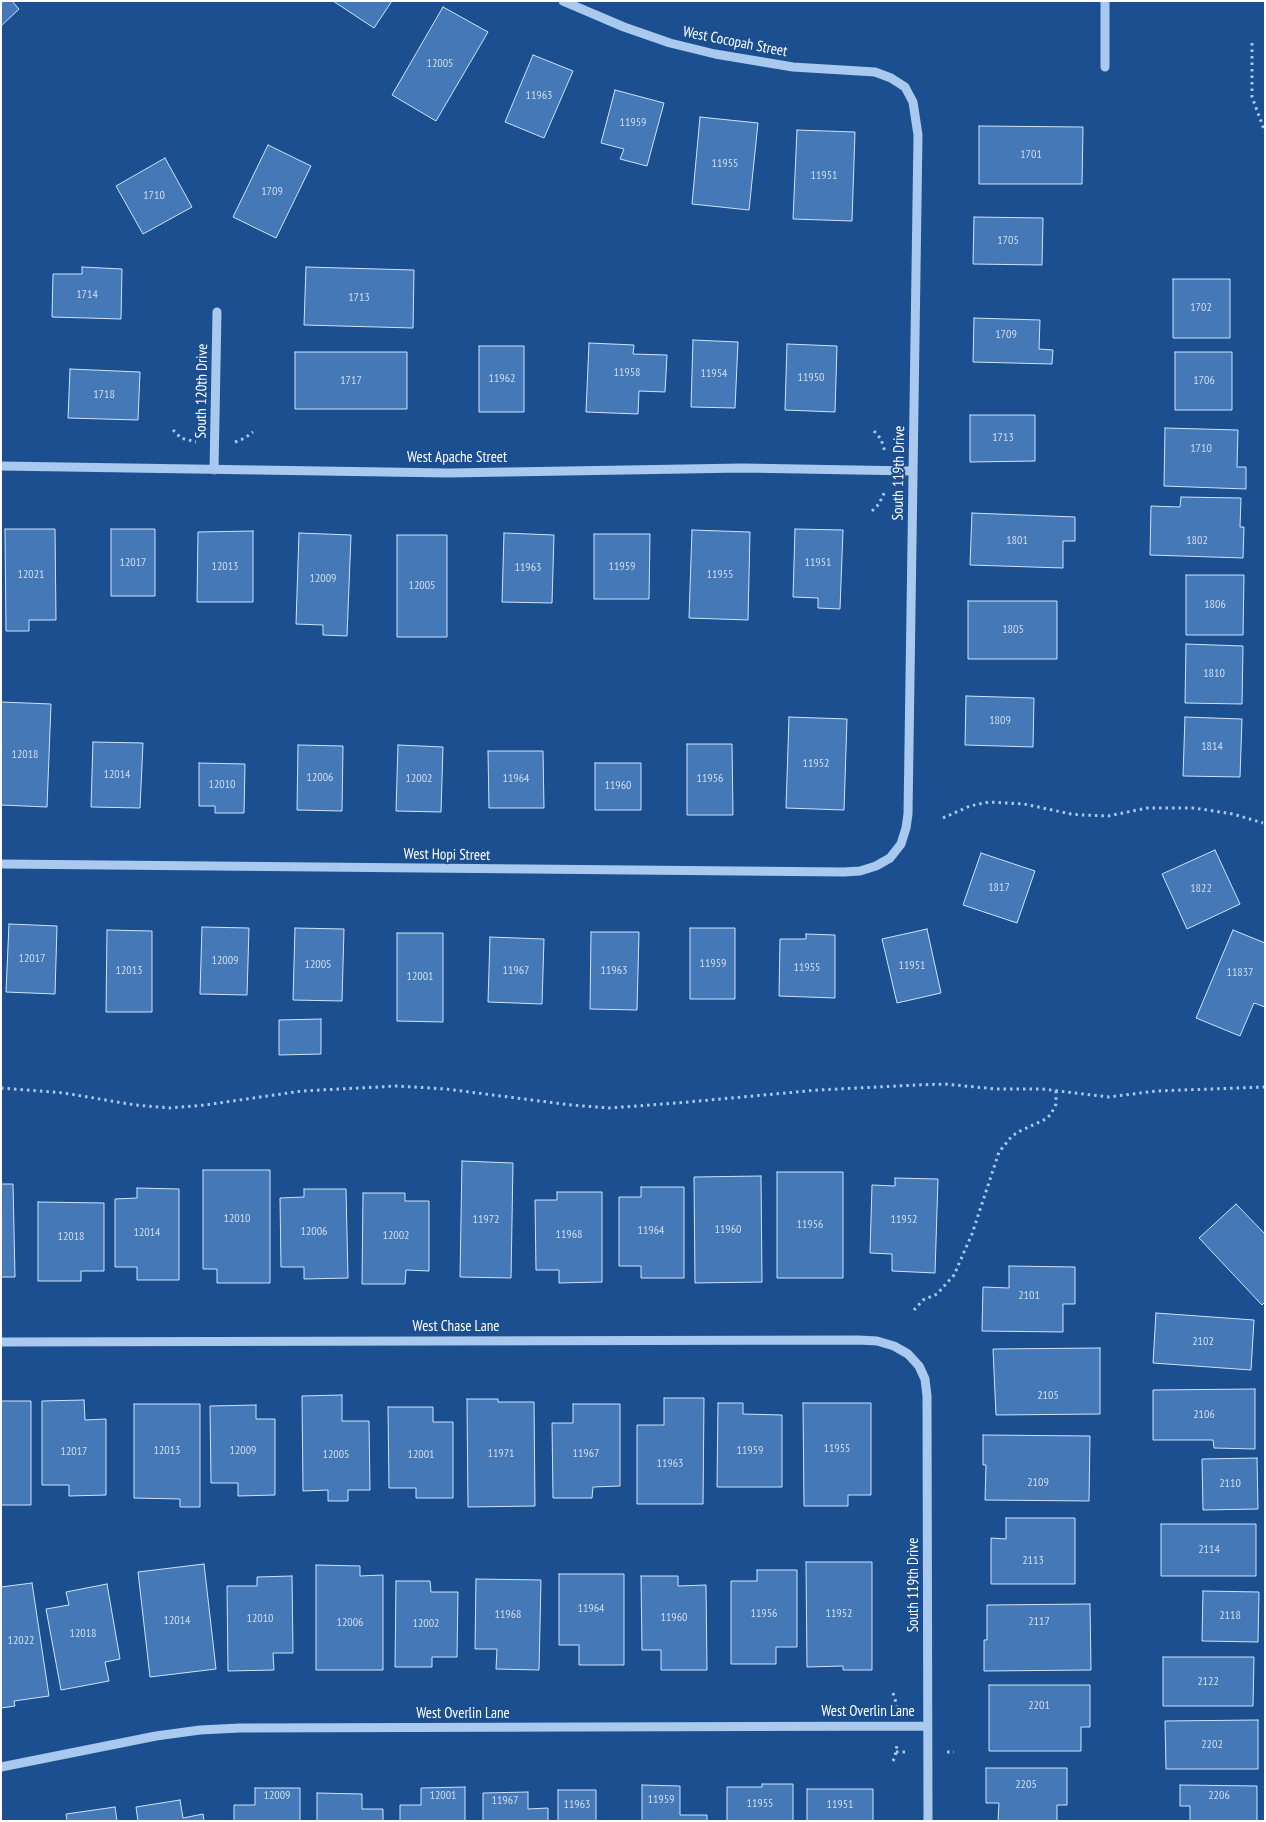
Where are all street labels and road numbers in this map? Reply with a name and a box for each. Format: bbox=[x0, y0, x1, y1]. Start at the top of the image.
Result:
street label: West Cocopah Street bbox=[681, 23, 789, 61]
street label: South 120th Drive bbox=[192, 343, 212, 439]
street label: South 119th Drive bbox=[889, 425, 909, 521]
street label: West Apache Street bbox=[407, 449, 507, 467]
street label: West Hopi Street bbox=[404, 845, 490, 865]
street label: West Chase Lane bbox=[413, 1318, 499, 1336]
street label: South 119th Drive bbox=[905, 1538, 923, 1632]
street label: West Overlin Lane bbox=[821, 1703, 915, 1721]
street label: West Overlin Lane bbox=[416, 1705, 510, 1723]

